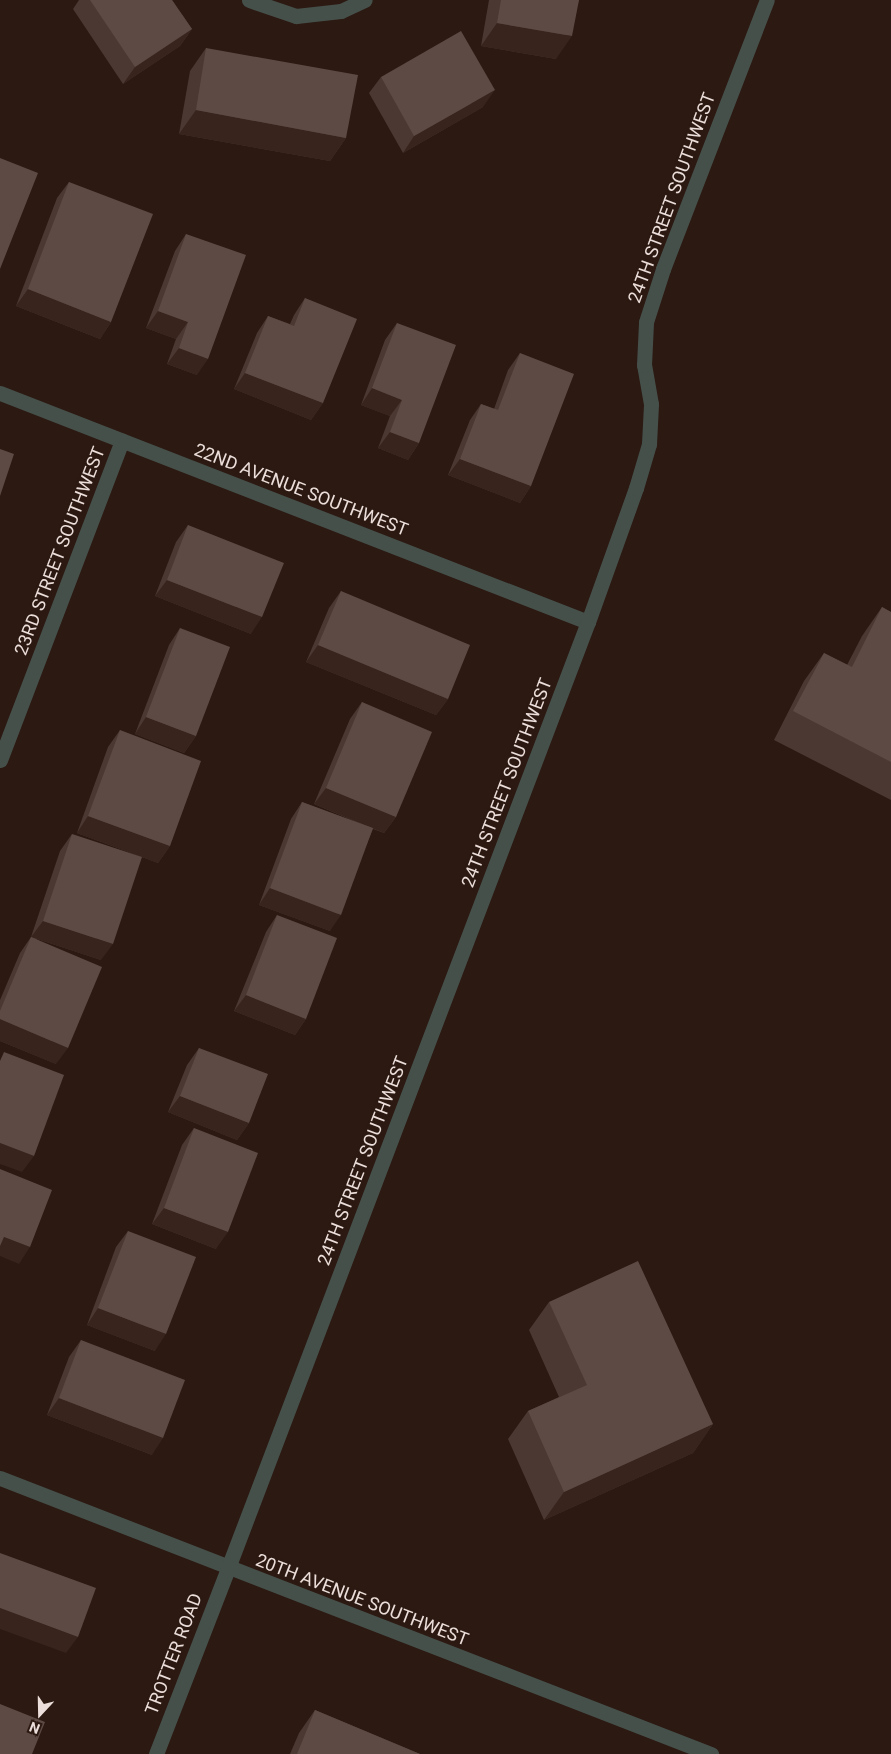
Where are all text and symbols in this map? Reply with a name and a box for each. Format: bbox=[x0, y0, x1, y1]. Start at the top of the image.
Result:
street label: 24TH STREET SOUTHWEST bbox=[624, 90, 720, 306]
street label: 22ND AVENUE SOUTHWEST bbox=[191, 439, 411, 541]
street label: 23RD STREET SOUTHWEST bbox=[10, 444, 110, 658]
street label: 24TH STREET SOUTHWEST bbox=[457, 675, 557, 891]
street label: 24TH STREET SOUTHWEST bbox=[313, 1053, 413, 1269]
street label: 20TH AVENUE SOUTHWEST bbox=[253, 1549, 471, 1651]
street label: TROTTER ROAD bbox=[141, 1590, 207, 1718]
north arrow bbox=[15, 1689, 65, 1739]
text: N bbox=[27, 1719, 42, 1737]

